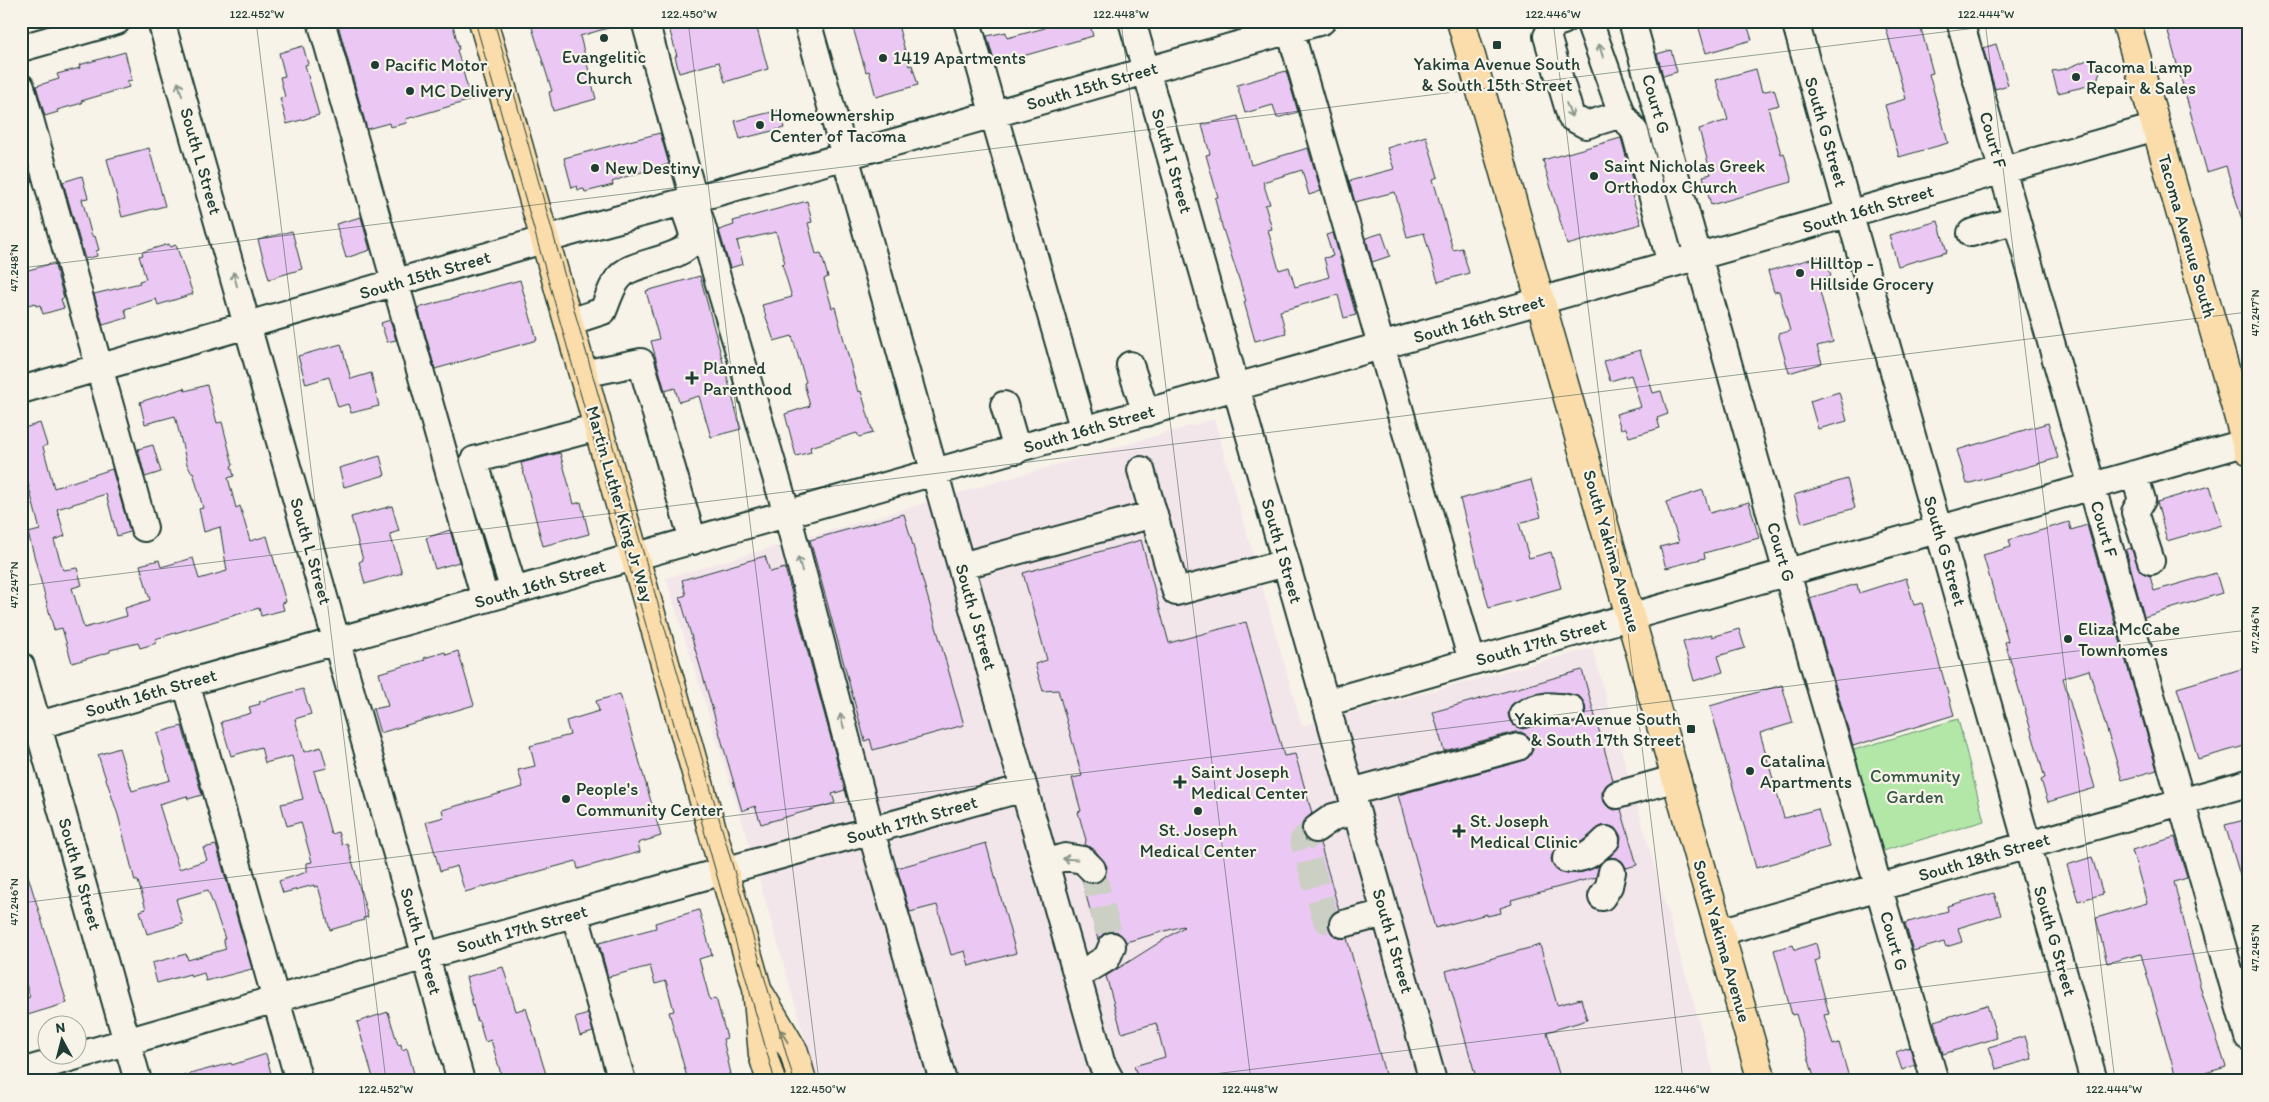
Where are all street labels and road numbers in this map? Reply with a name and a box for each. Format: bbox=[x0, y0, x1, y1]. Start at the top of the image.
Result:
street label: South 15th Street bbox=[1024, 57, 1160, 115]
street label: Court G bbox=[1637, 72, 1675, 136]
street label: South G Street bbox=[1800, 74, 1852, 190]
street label: South L Street bbox=[175, 105, 227, 217]
street label: South I Street bbox=[1147, 106, 1198, 216]
street label: Court F bbox=[1974, 109, 2012, 171]
street label: Tacoma Avenue South bbox=[2153, 152, 2221, 320]
street label: South 16th Street bbox=[1800, 180, 1936, 238]
street label: South 15th Street bbox=[357, 246, 493, 304]
street label: South 16th Street bbox=[1411, 290, 1547, 348]
street label: South 16th Street bbox=[1021, 400, 1157, 458]
street label: Martin Luther King Jr Way bbox=[581, 403, 659, 605]
street label: South Yakima Avenue bbox=[1578, 467, 1646, 635]
street label: South G Street bbox=[1919, 493, 1971, 609]
street label: South L Street bbox=[285, 495, 337, 607]
street label: South I Street bbox=[1257, 496, 1308, 606]
street label: Court F bbox=[2085, 498, 2123, 560]
street label: Court G bbox=[1762, 520, 1800, 584]
street label: South 16th Street bbox=[472, 555, 608, 613]
street label: South J Street bbox=[950, 561, 1002, 673]
street label: South 17th Street bbox=[1473, 613, 1609, 671]
street label: South 16th Street bbox=[83, 664, 219, 722]
street label: South 17th Street bbox=[844, 791, 980, 849]
street label: South M Street bbox=[53, 815, 107, 933]
street label: South 18th Street bbox=[1916, 828, 2053, 886]
street label: South Yakima Avenue bbox=[1688, 857, 1756, 1025]
street label: South G Street bbox=[2029, 883, 2081, 999]
street label: South L Street bbox=[395, 885, 447, 997]
street label: South I Street bbox=[1368, 886, 1419, 996]
street label: South 17th Street bbox=[454, 900, 590, 958]
street label: Court G bbox=[1875, 909, 1913, 973]

